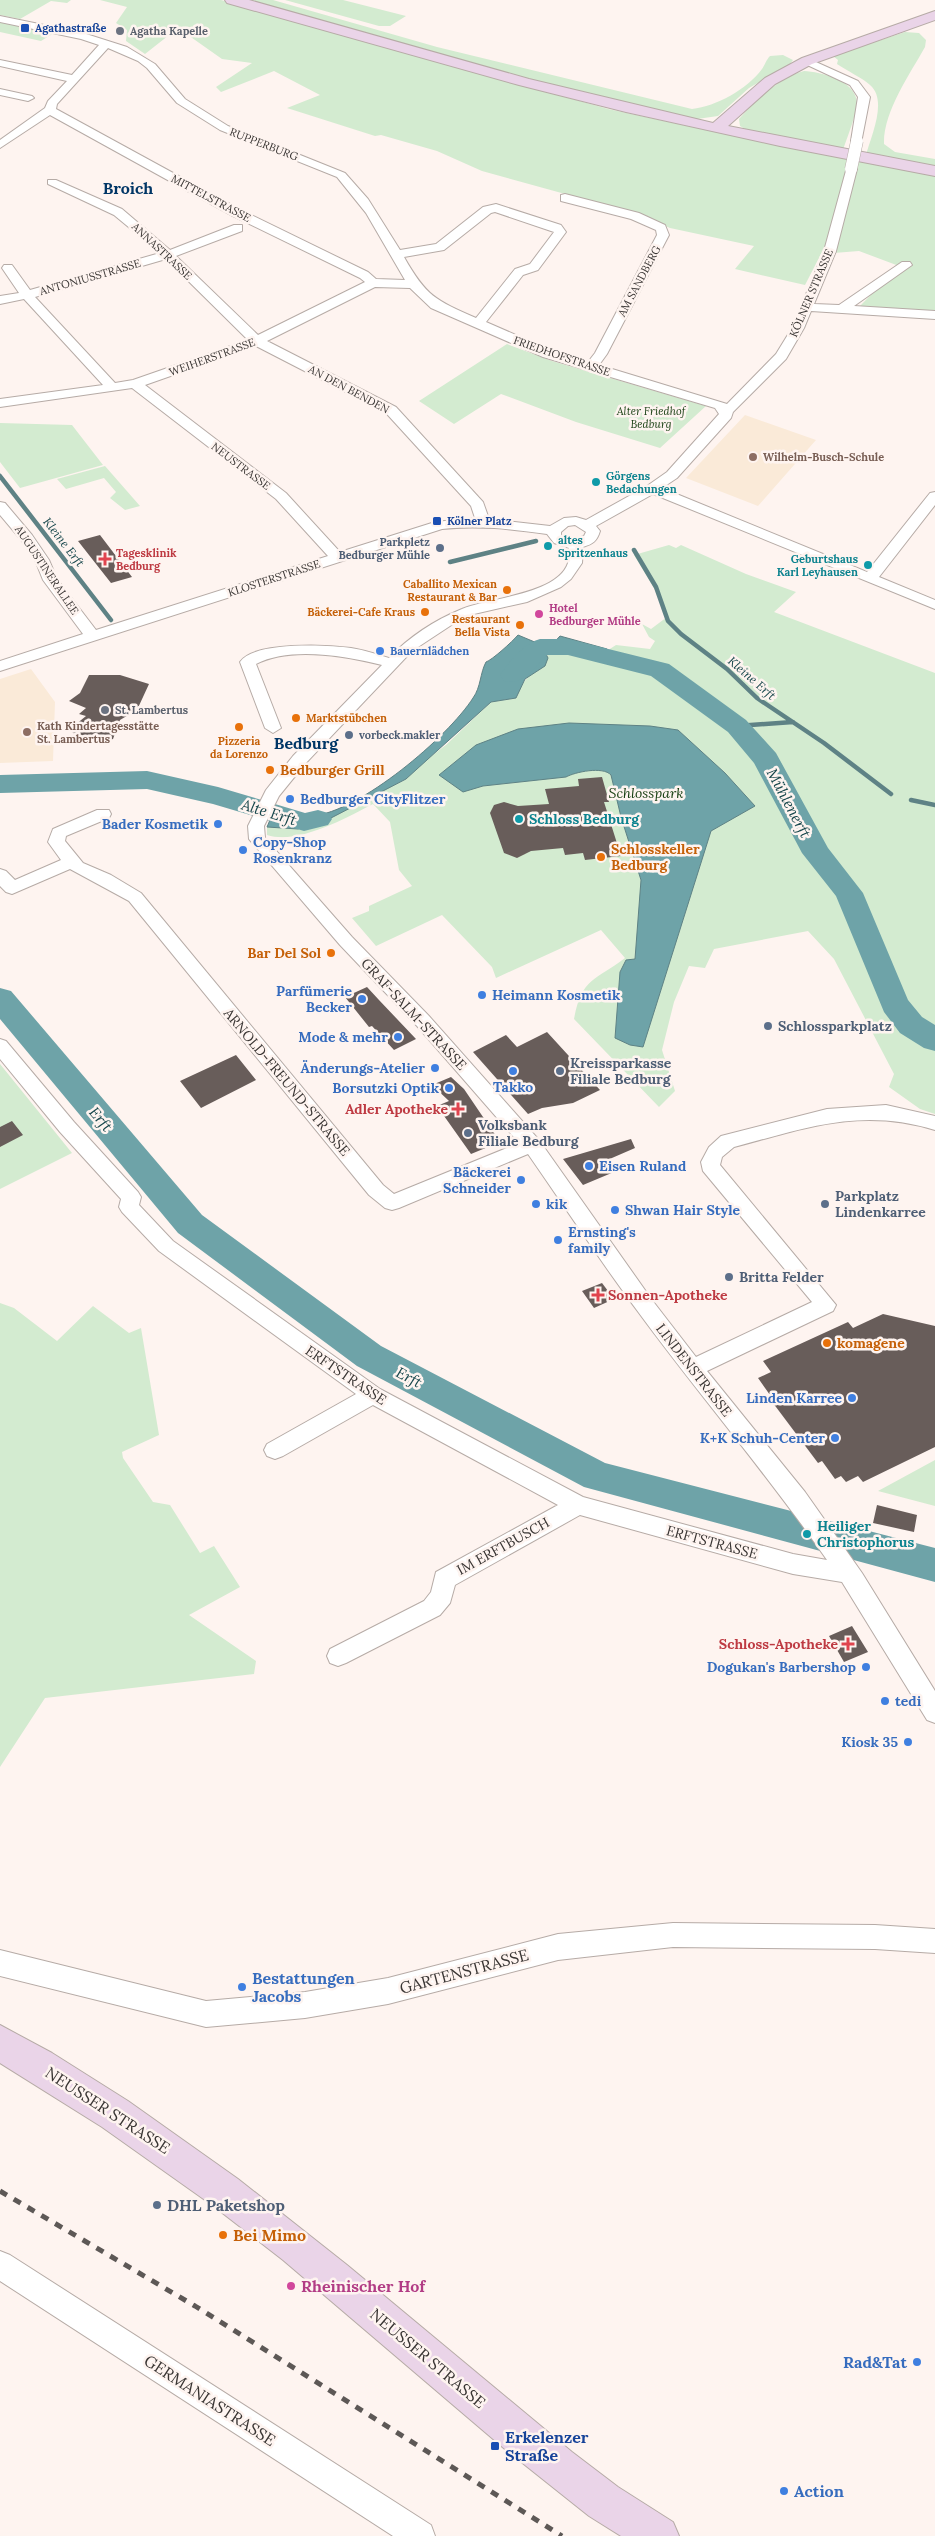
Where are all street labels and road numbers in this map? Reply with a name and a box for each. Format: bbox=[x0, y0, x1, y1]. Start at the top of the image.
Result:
street label: RUPPERBURG bbox=[228, 124, 301, 164]
street label: MITTELSTRASSE bbox=[169, 171, 253, 225]
street label: ANNASTRASSE bbox=[128, 219, 195, 283]
street label: AM SANDBERG bbox=[614, 243, 664, 320]
street label: KÖLNER STRASSE bbox=[785, 246, 836, 339]
street label: ANTONIUSSTRASSE bbox=[37, 256, 142, 298]
street label: FRIEDHOFSTRASSE bbox=[512, 333, 612, 379]
street label: WEIHERSTRASSE bbox=[167, 335, 257, 379]
street label: AN DEN BENDEN bbox=[305, 361, 392, 416]
street label: NEUSTRASSE bbox=[209, 439, 273, 493]
street label: AUGUSTINERALLEE bbox=[11, 522, 82, 617]
street label: KLOSTERSTRASSE bbox=[226, 556, 322, 600]
street label: GRAF-SALM-STRASSE bbox=[357, 954, 471, 1074]
street label: ARNOLD-FREUND-STRASSE bbox=[219, 1004, 354, 1160]
street label: LINDENSTRASSE bbox=[652, 1320, 736, 1420]
street label: ERFTSTRASSE bbox=[302, 1341, 390, 1409]
street label: IM ERFTBUSCH bbox=[454, 1513, 553, 1579]
street label: ERFTSTRASSE bbox=[664, 1521, 760, 1563]
street label: GARTENSTRASSE bbox=[397, 1944, 531, 1998]
street label: NEUSSER STRASSE bbox=[42, 2062, 174, 2158]
street label: NEUSSER STRASSE bbox=[366, 2304, 490, 2412]
street label: GERMANIASTRASSE bbox=[141, 2350, 280, 2450]

